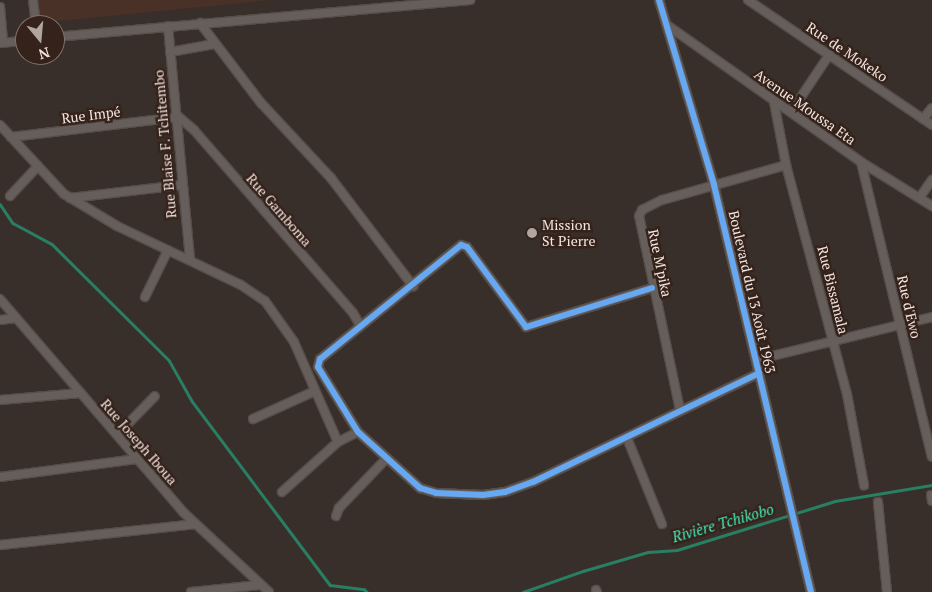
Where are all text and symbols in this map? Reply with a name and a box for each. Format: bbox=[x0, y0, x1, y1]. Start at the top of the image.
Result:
north arrow bbox=[15, 15, 65, 65]
street label: Rue de Mokeko bbox=[803, 19, 891, 85]
text: N bbox=[36, 43, 52, 65]
street label: Avenue Moussa Eta bbox=[751, 66, 859, 148]
street label: Rue Blaise F. Tchitembo bbox=[150, 69, 180, 219]
street label: Rue Impé bbox=[61, 103, 121, 127]
street label: Rue Gamboma bbox=[243, 170, 315, 250]
street label: Boulevard du 13 Août 1963 bbox=[725, 209, 779, 375]
place label: Mission St Pierre bbox=[542, 217, 595, 250]
marker: Mission St Pierre bbox=[526, 227, 538, 239]
street label: Rue M'pika bbox=[645, 228, 675, 298]
street label: Rue Bissamala bbox=[814, 244, 852, 336]
street label: Rue d'Ewo bbox=[894, 274, 924, 340]
street label: Rue Joseph Iboua bbox=[97, 396, 181, 488]
water label: Rivière Tchikobo bbox=[670, 500, 776, 546]

